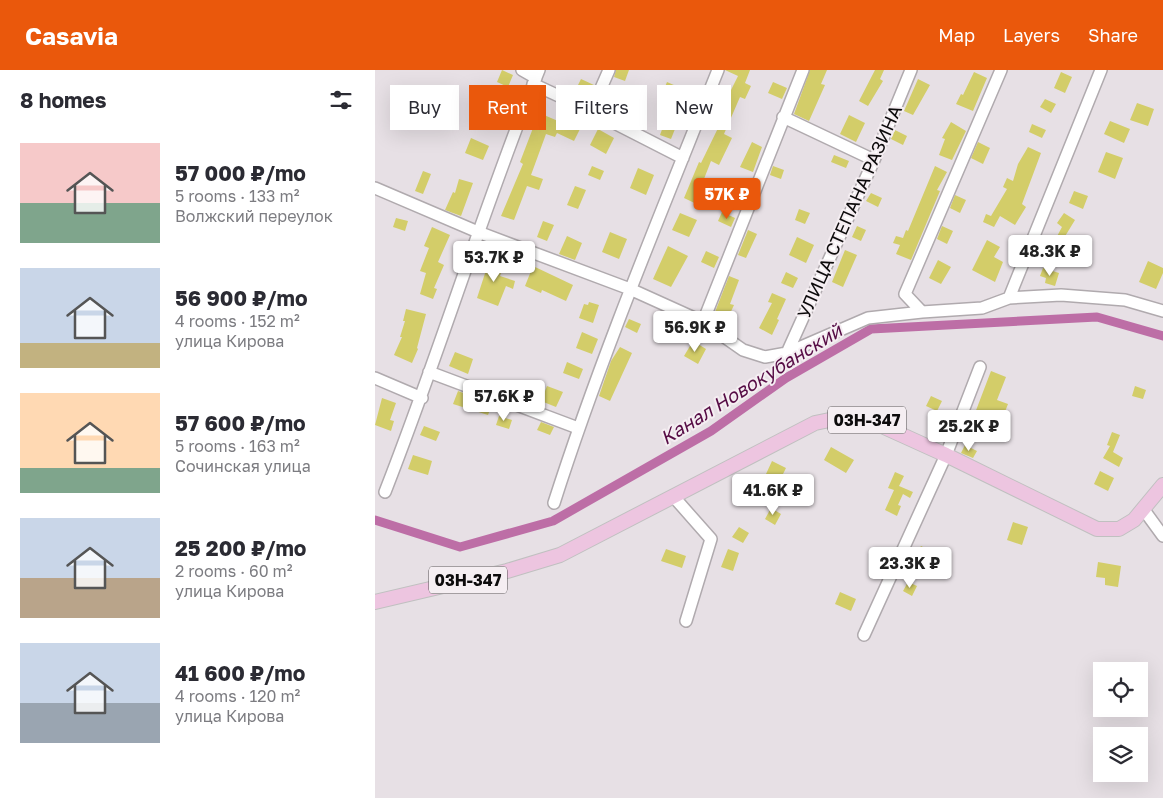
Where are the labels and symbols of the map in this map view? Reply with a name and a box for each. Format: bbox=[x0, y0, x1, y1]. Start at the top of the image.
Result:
street label: УЛИЦА СТЕПАНА РАЗИНА bbox=[792, 102, 906, 322]
pin: 57K ₽ bbox=[692, 178, 762, 220]
pin: 48.3K ₽ bbox=[1004, 234, 1096, 277]
pin: 53.7K ₽ bbox=[448, 240, 540, 283]
pin: 56.9K ₽ bbox=[649, 310, 741, 353]
water label: Канал Новокубанский bbox=[656, 317, 847, 449]
pin: 57.6K ₽ bbox=[458, 380, 550, 422]
road number: 03Н-347 bbox=[828, 406, 906, 434]
pin: 25.2K ₽ bbox=[923, 410, 1015, 452]
pin: 41.6K ₽ bbox=[727, 474, 819, 516]
pin: 23.3K ₽ bbox=[864, 546, 956, 589]
road number: 03Н-347 bbox=[429, 566, 507, 594]

